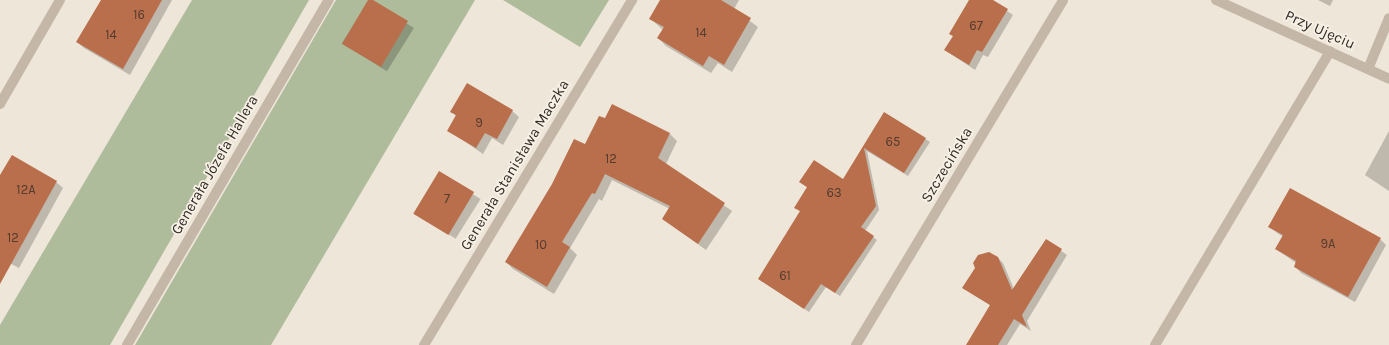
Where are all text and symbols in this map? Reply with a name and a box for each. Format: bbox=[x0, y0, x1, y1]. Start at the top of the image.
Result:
house number: 16 bbox=[133, 7, 145, 23]
street label: Przy Ujęciu bbox=[1282, 7, 1358, 53]
house number: 67 bbox=[969, 18, 983, 34]
house number: 14 bbox=[695, 25, 707, 41]
house number: 14 bbox=[105, 27, 117, 43]
street label: Generała Stanisława Maczka bbox=[457, 76, 573, 254]
street label: Generała Józefa Hallera bbox=[168, 92, 262, 238]
house number: 9 bbox=[475, 115, 483, 131]
street label: Szczecińska bbox=[917, 124, 977, 206]
house number: 65 bbox=[886, 134, 900, 150]
house number: 12 bbox=[605, 151, 617, 167]
house number: 12A bbox=[16, 182, 36, 198]
house number: 63 bbox=[826, 185, 842, 201]
house number: 7 bbox=[444, 191, 450, 207]
house number: 12 bbox=[7, 230, 19, 246]
house number: 9A bbox=[1320, 236, 1336, 252]
house number: 10 bbox=[535, 237, 547, 253]
house number: 61 bbox=[779, 268, 791, 284]

